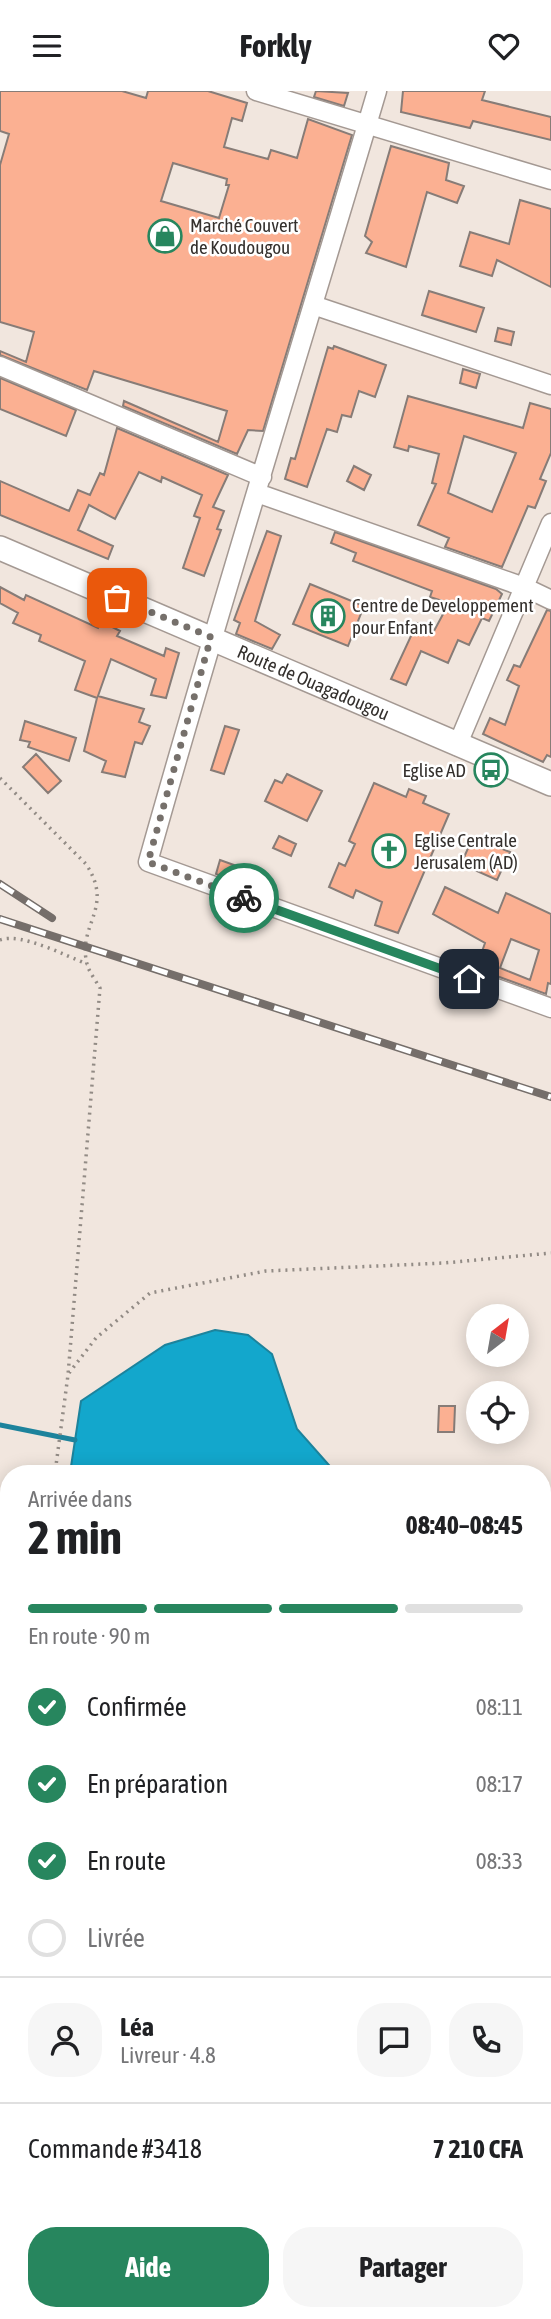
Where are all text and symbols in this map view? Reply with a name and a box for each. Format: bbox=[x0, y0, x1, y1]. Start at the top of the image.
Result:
icon: menu bbox=[28, 27, 66, 65]
text: Forkly bbox=[239, 27, 312, 64]
icon: heart bbox=[485, 27, 523, 65]
place label: Marché Couvert de Koudougou bbox=[190, 214, 298, 258]
shop icon: Marché Couvert de Koudougou bbox=[146, 217, 184, 255]
pin bbox=[87, 568, 147, 628]
icon: bag bbox=[98, 579, 136, 617]
place label: Centre de Developpement pour Enfant bbox=[352, 594, 534, 638]
building icon: Centre de Developpement pour Enfant bbox=[309, 597, 347, 635]
street label: Route de Ouagadougou bbox=[234, 640, 393, 725]
bus stop icon: Eglise AD bbox=[472, 751, 510, 789]
place label: Eglise AD bbox=[402, 759, 466, 781]
place label: Eglise Centrale Jerusalem (AD) bbox=[414, 829, 518, 873]
church icon: Eglise Centrale Jerusalem (AD) bbox=[370, 832, 408, 870]
courier bbox=[209, 863, 279, 933]
icon: bike bbox=[225, 879, 263, 917]
pin bbox=[439, 949, 499, 1009]
icon: home bbox=[450, 960, 488, 998]
north arrow bbox=[466, 1304, 528, 1367]
map controls bbox=[466, 1304, 529, 1444]
button: locate bbox=[466, 1381, 529, 1444]
text: Arrivée dans bbox=[28, 1486, 132, 1512]
text: 08:40–08:45 bbox=[406, 1510, 523, 1540]
text: 2 min bbox=[28, 1511, 122, 1564]
text: En route · 90 m bbox=[28, 1623, 150, 1649]
icon: check bbox=[28, 1688, 66, 1726]
text: Confirmée bbox=[87, 1692, 187, 1722]
text: 08:11 bbox=[476, 1694, 523, 1720]
icon: check bbox=[28, 1765, 66, 1803]
text: En préparation bbox=[87, 1769, 228, 1799]
text: 08:17 bbox=[476, 1771, 523, 1797]
icon: check bbox=[28, 1842, 66, 1880]
text: En route bbox=[87, 1846, 166, 1876]
text: 08:33 bbox=[476, 1848, 523, 1874]
text: Livrée bbox=[87, 1923, 145, 1953]
button: person bbox=[28, 2003, 102, 2077]
button: chat bbox=[357, 2003, 431, 2077]
button: phone bbox=[449, 2003, 523, 2077]
text: Léa bbox=[120, 2012, 154, 2042]
text: Livreur · 4.8 bbox=[120, 2042, 216, 2068]
text: Commande #3418 bbox=[28, 2134, 202, 2164]
text: 7 210 CFA bbox=[433, 2134, 523, 2164]
button: Aide bbox=[28, 2227, 269, 2307]
button: Partager bbox=[283, 2227, 523, 2307]

